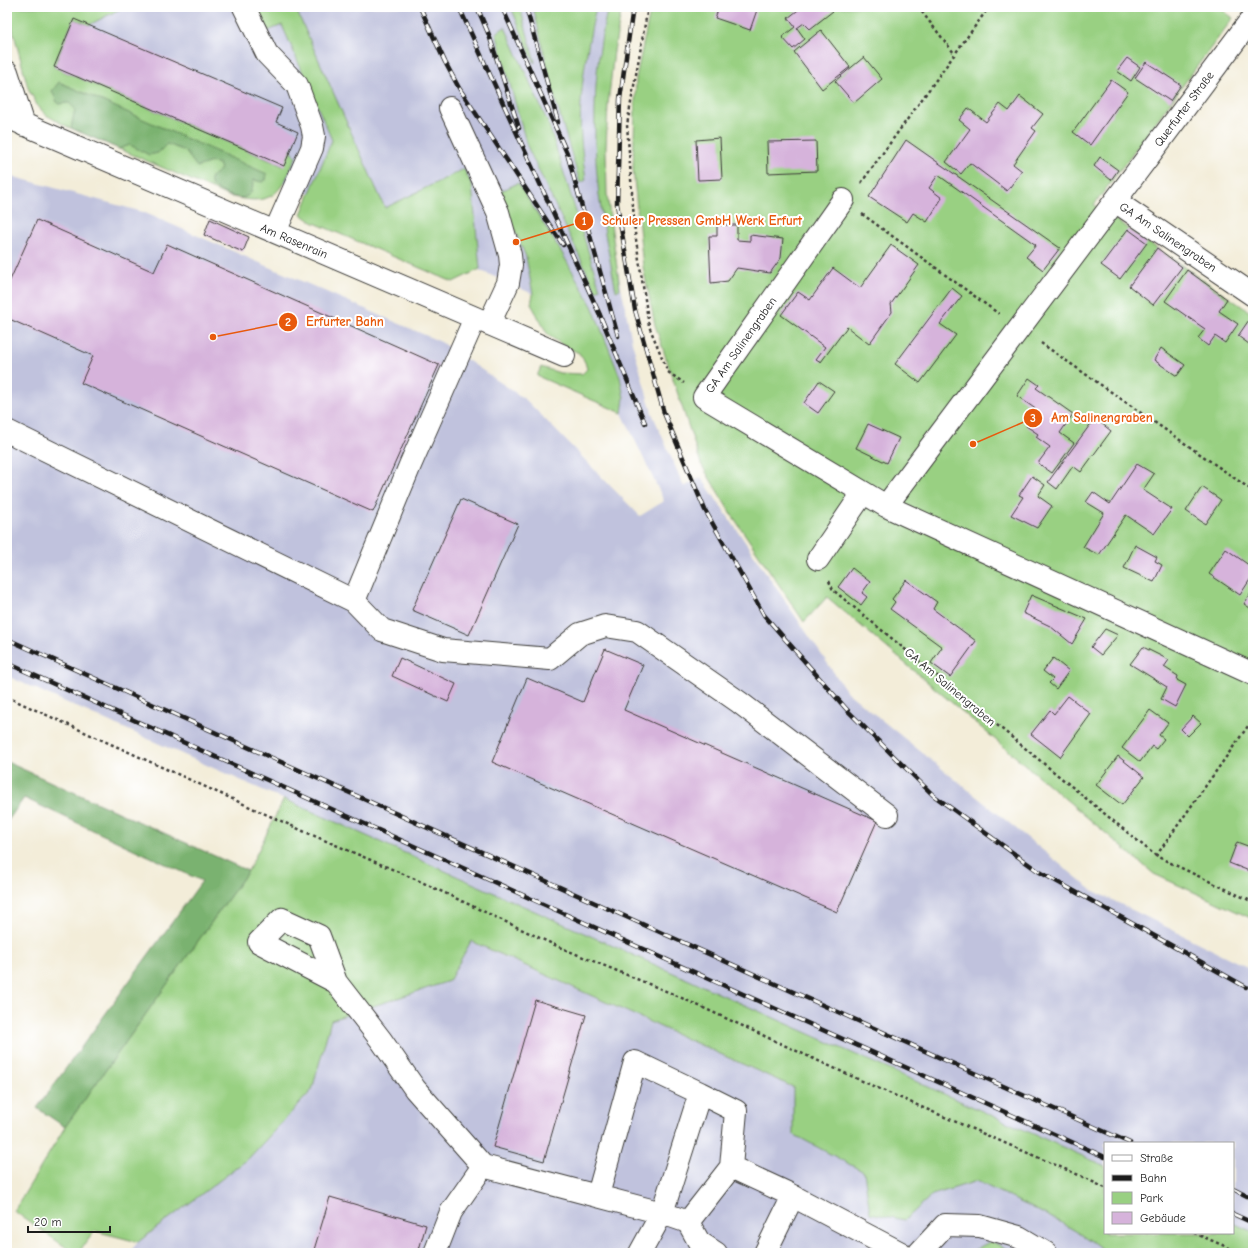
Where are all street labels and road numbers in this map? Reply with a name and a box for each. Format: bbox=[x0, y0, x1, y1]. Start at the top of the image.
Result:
street label: Querfurter Straße bbox=[1151, 69, 1217, 149]
street label: GA Am Salinengraben bbox=[1117, 199, 1219, 275]
street label: Am Rasenrain bbox=[258, 221, 330, 261]
street label: GA Am Salinengraben bbox=[703, 294, 779, 396]
street label: GA Am Salinengraben bbox=[902, 645, 998, 729]

